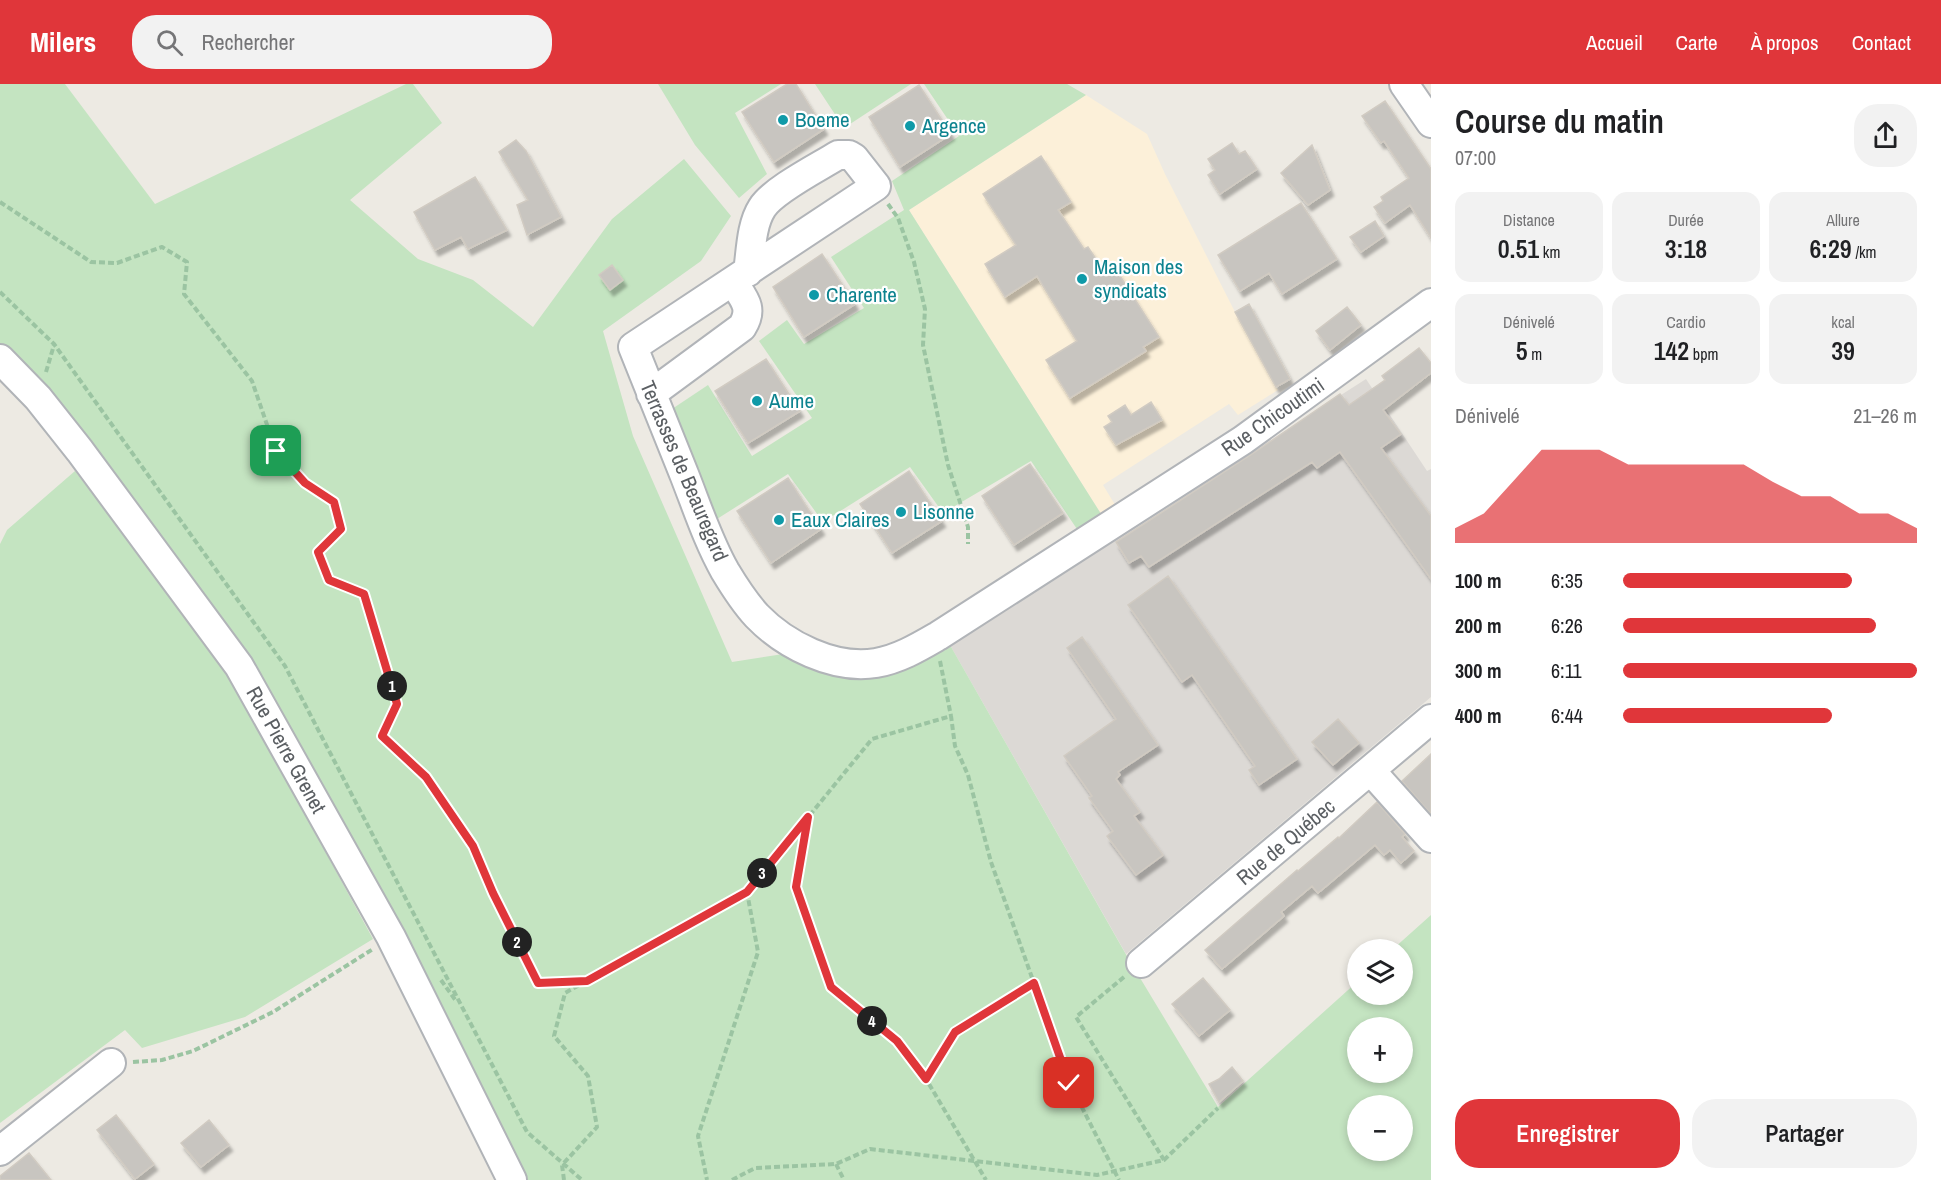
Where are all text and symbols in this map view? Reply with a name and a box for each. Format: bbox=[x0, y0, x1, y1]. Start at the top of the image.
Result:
search box bbox=[132, 15, 552, 69]
text: Milers bbox=[30, 23, 96, 61]
icon: search bbox=[153, 26, 186, 59]
text: Rechercher bbox=[201, 27, 295, 57]
text: Accueil bbox=[1586, 28, 1643, 57]
text: Carte bbox=[1676, 28, 1718, 57]
text: À propos bbox=[1751, 28, 1819, 57]
text: Contact bbox=[1852, 28, 1911, 57]
text: Course du matin bbox=[1455, 99, 1664, 143]
button: share bbox=[1854, 104, 1917, 167]
place label: Boeme bbox=[795, 105, 850, 134]
place label: Argence bbox=[921, 111, 986, 140]
marker: Boeme bbox=[776, 113, 790, 127]
marker: Argence bbox=[903, 119, 917, 133]
text: 07:00 bbox=[1455, 144, 1496, 171]
text: Distance bbox=[1503, 209, 1555, 231]
text: Durée bbox=[1668, 209, 1704, 231]
text: Allure bbox=[1826, 209, 1860, 231]
text: 0.51 bbox=[1498, 231, 1539, 266]
text: 3:18 bbox=[1665, 231, 1707, 266]
text: 6:29 bbox=[1809, 231, 1852, 266]
text: km bbox=[1539, 241, 1560, 263]
text: /km bbox=[1852, 241, 1877, 263]
place label: Maison des syndicats bbox=[1094, 252, 1183, 305]
marker: Maison des syndicats bbox=[1075, 272, 1089, 286]
place label: Charente bbox=[826, 280, 897, 309]
marker: Charente bbox=[807, 288, 821, 302]
text: Dénivelé bbox=[1503, 311, 1555, 333]
text: Cardio bbox=[1666, 311, 1706, 333]
text: kcal bbox=[1831, 311, 1855, 333]
text: 5 bbox=[1516, 333, 1528, 368]
text: 142 bbox=[1654, 333, 1689, 368]
text: 39 bbox=[1831, 333, 1855, 368]
text: m bbox=[1528, 343, 1542, 365]
text: bpm bbox=[1689, 343, 1718, 365]
street label: Rue Chicoutimi bbox=[1215, 370, 1330, 463]
street label: Terrasses de Beauregard bbox=[633, 376, 736, 565]
place label: Aume bbox=[768, 386, 814, 415]
marker: Aume bbox=[750, 394, 764, 408]
text: Dénivelé bbox=[1455, 402, 1520, 429]
text: 21–26 m bbox=[1853, 402, 1917, 429]
pin bbox=[250, 425, 301, 476]
icon: arrive bbox=[259, 434, 292, 467]
place label: Lisonne bbox=[913, 497, 974, 526]
place label: Eaux Claires bbox=[791, 505, 890, 534]
marker: Lisonne bbox=[894, 505, 908, 519]
marker: Eaux Claires bbox=[772, 513, 786, 527]
text: 100 m bbox=[1455, 567, 1502, 594]
text: 6:35 bbox=[1551, 567, 1583, 594]
text: 200 m bbox=[1455, 612, 1502, 639]
text: 6:26 bbox=[1551, 612, 1583, 639]
text: 300 m bbox=[1455, 657, 1502, 684]
text: 6:11 bbox=[1551, 657, 1582, 684]
pin: 1 bbox=[377, 671, 407, 701]
text: 1 bbox=[388, 675, 396, 697]
street label: Rue Pierre Grenet bbox=[240, 681, 333, 819]
text: 400 m bbox=[1455, 702, 1502, 729]
text: 6:44 bbox=[1551, 702, 1583, 729]
street label: Rue de Québec bbox=[1230, 792, 1341, 891]
pin: 3 bbox=[747, 858, 777, 888]
text: 3 bbox=[758, 862, 766, 884]
pin: 2 bbox=[502, 927, 532, 957]
text: 2 bbox=[513, 931, 521, 953]
map controls bbox=[1347, 939, 1413, 1161]
button: layers bbox=[1347, 939, 1413, 1005]
pin: 4 bbox=[857, 1006, 887, 1036]
text: 4 bbox=[868, 1010, 876, 1032]
button: + bbox=[1347, 1017, 1413, 1083]
pin bbox=[1043, 1057, 1094, 1108]
icon: check bbox=[1052, 1066, 1085, 1099]
button: − bbox=[1347, 1095, 1413, 1161]
button: Enregistrer bbox=[1455, 1099, 1680, 1168]
button: Partager bbox=[1692, 1099, 1917, 1168]

